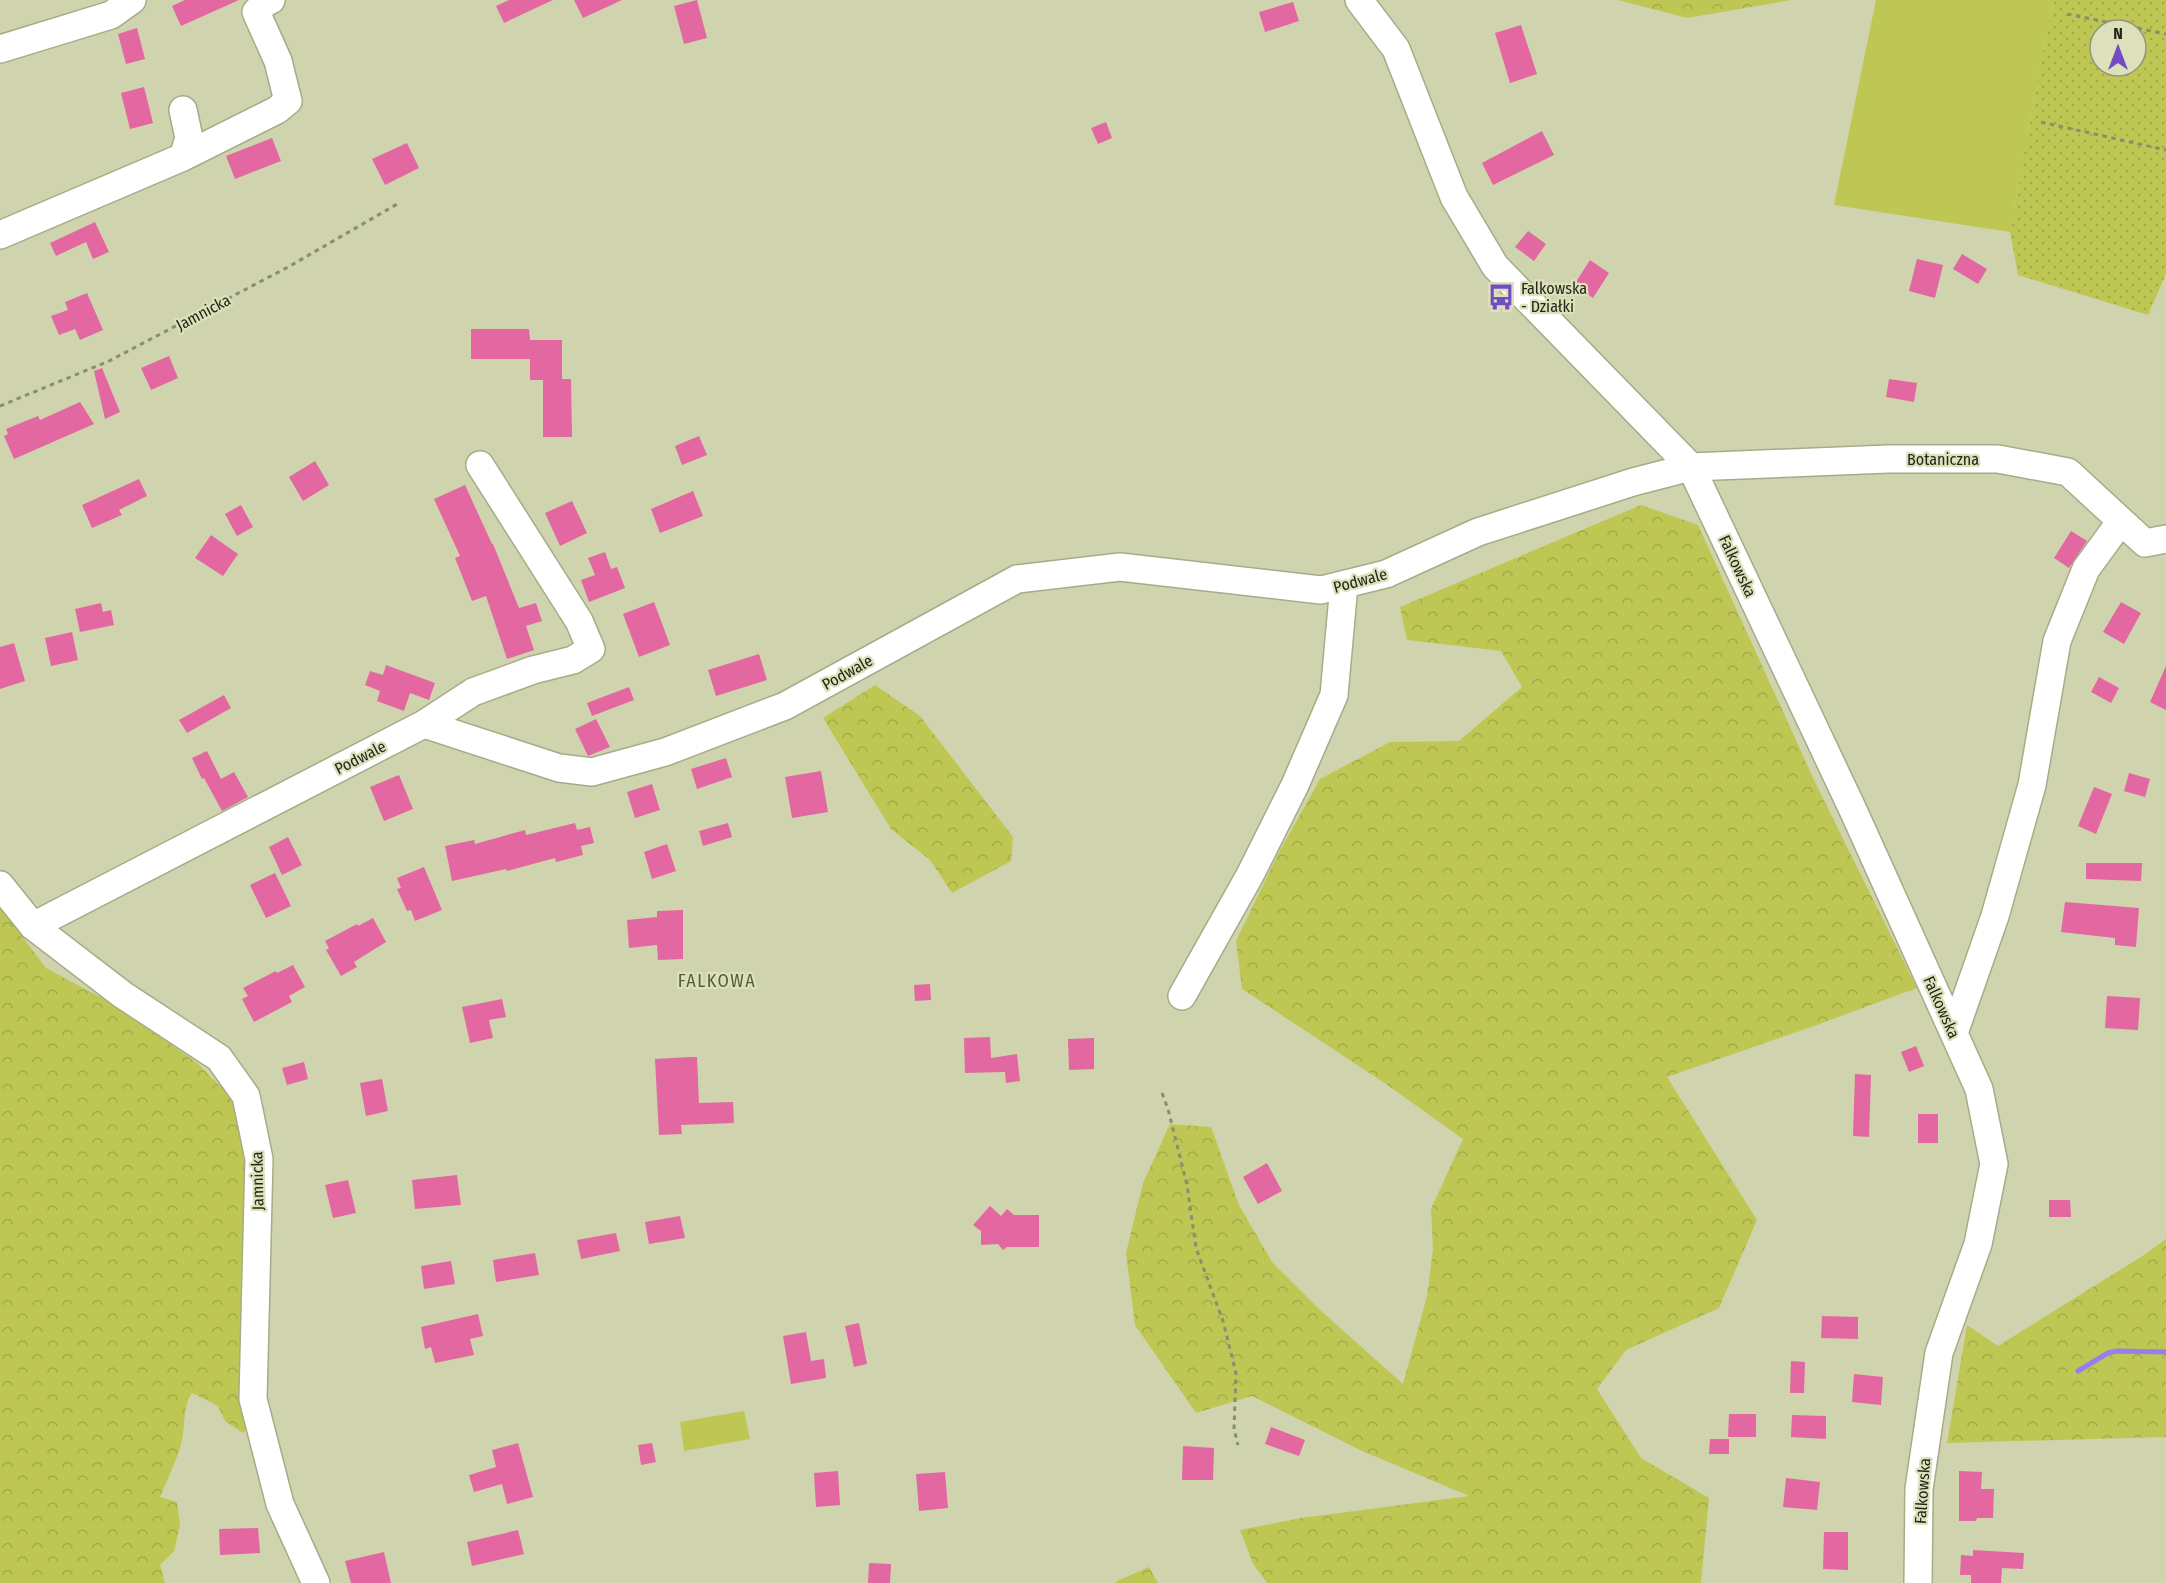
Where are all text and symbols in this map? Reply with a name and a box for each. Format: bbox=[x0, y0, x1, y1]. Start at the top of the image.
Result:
north arrow bbox=[2088, 18, 2148, 78]
text: N bbox=[2113, 24, 2123, 43]
place label: Falkowska - Działki bbox=[1521, 279, 1587, 316]
bus stop icon: Falkowska - Działki bbox=[1486, 282, 1516, 312]
street label: Jamnicka bbox=[173, 290, 234, 335]
street label: Botaniczna bbox=[1907, 450, 1979, 469]
street label: Falkowska bbox=[1715, 532, 1760, 600]
street label: Podwale bbox=[1331, 564, 1389, 597]
street label: Podwale bbox=[819, 651, 876, 694]
street label: Podwale bbox=[331, 736, 389, 778]
district label: FALKOWA bbox=[678, 970, 756, 992]
street label: Falkowska bbox=[1919, 973, 1964, 1041]
street label: Jamnicka bbox=[247, 1151, 268, 1211]
street label: Falkowska bbox=[1911, 1457, 1934, 1525]

